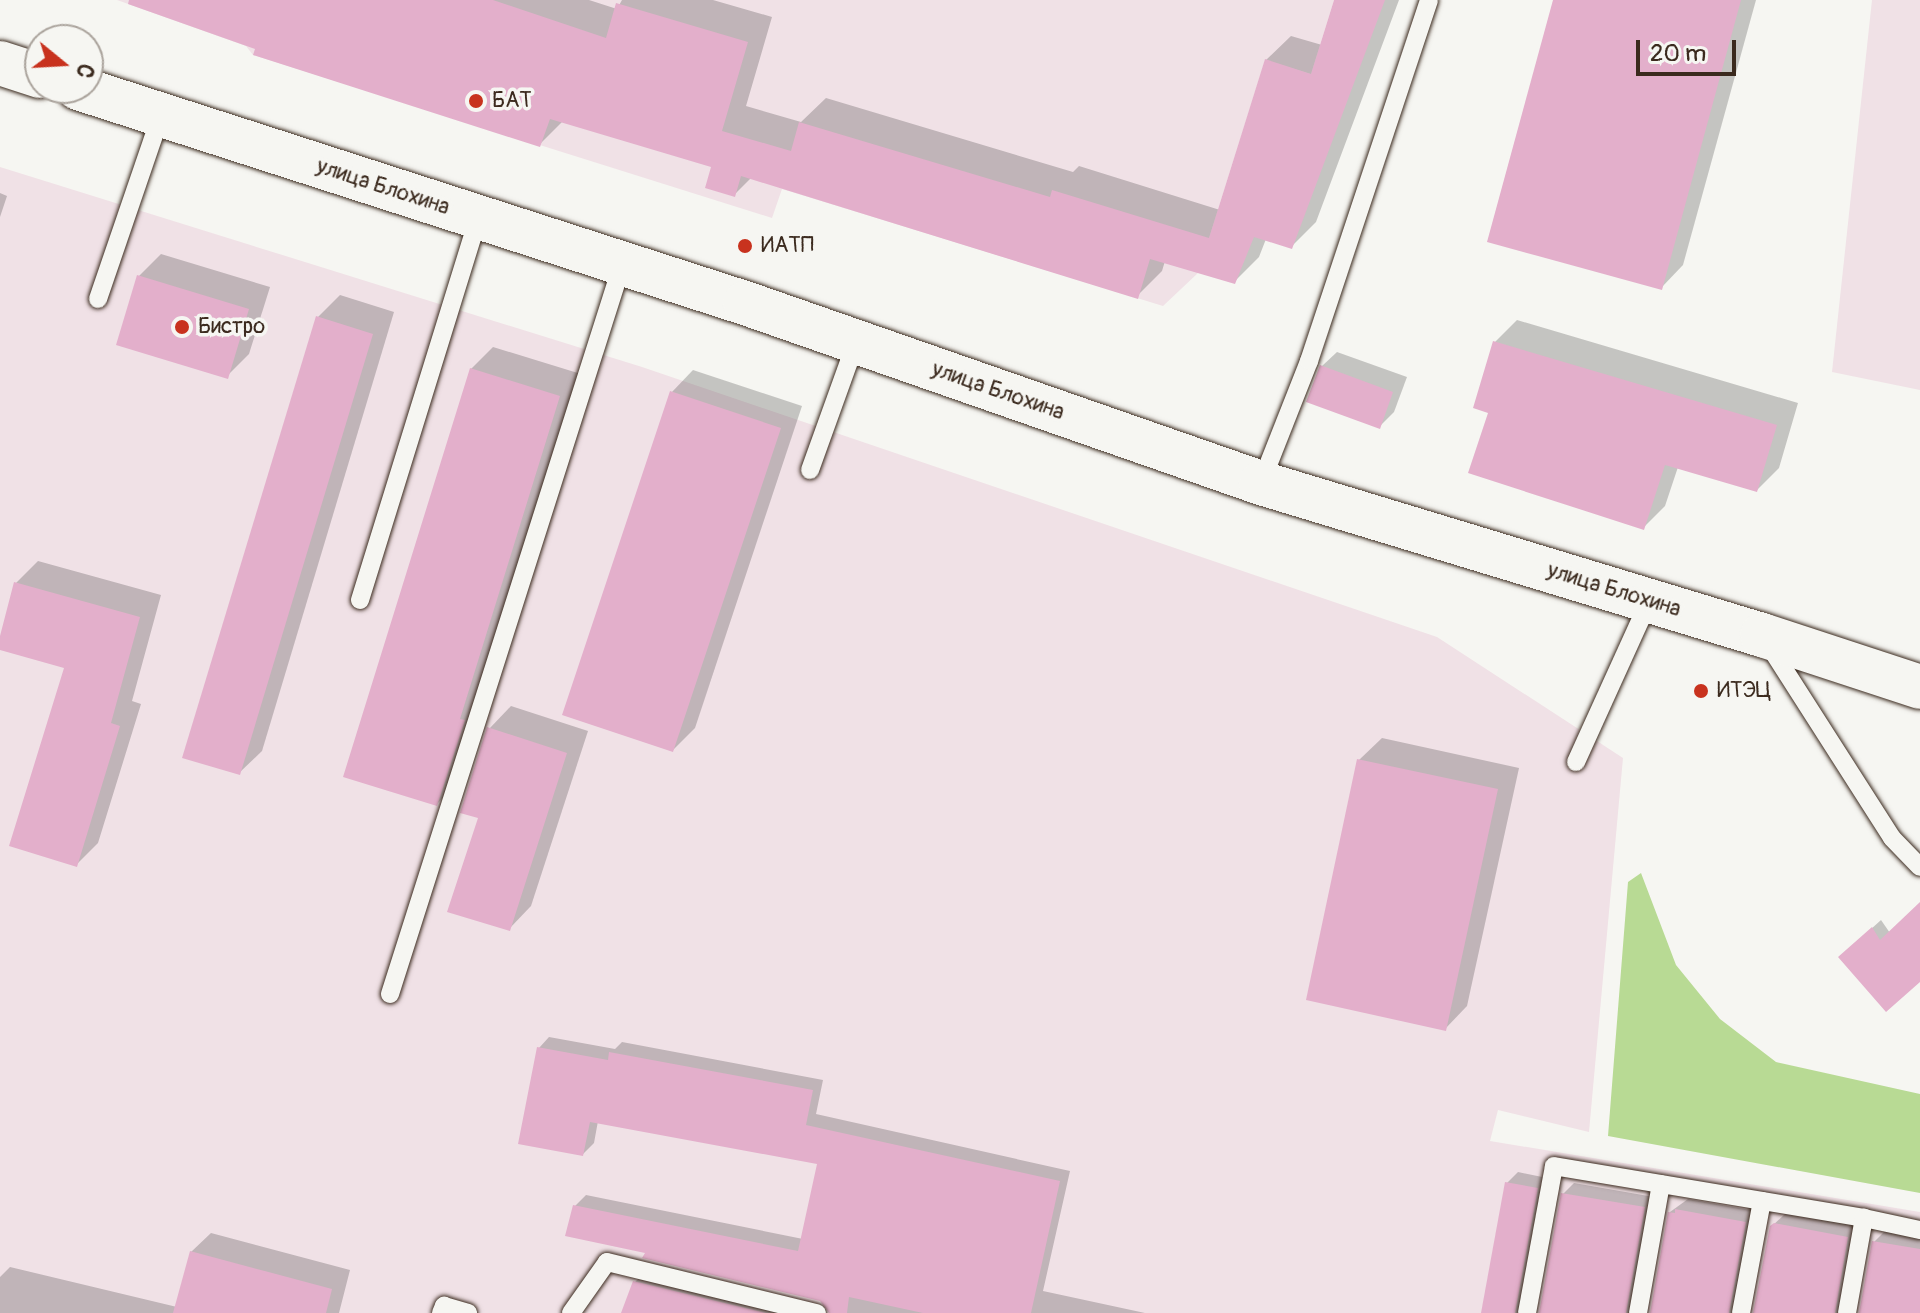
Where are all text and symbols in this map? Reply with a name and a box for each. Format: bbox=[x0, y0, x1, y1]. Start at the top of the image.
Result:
north arrow bbox=[24, 24, 104, 104]
scale bar bbox=[1640, 24, 1740, 74]
text: 20 m bbox=[1650, 39, 1706, 68]
text: С bbox=[70, 60, 100, 82]
place label: БАТ bbox=[492, 88, 532, 114]
marker: БАТ bbox=[467, 92, 485, 110]
street label: улица Блохина bbox=[313, 153, 453, 221]
place label: ИАТП bbox=[761, 233, 814, 259]
marker: ИАТП bbox=[736, 237, 754, 255]
place label: Бистро bbox=[198, 314, 265, 340]
marker: Бистро bbox=[173, 318, 191, 336]
street label: улица Блохина bbox=[928, 356, 1068, 426]
street label: улица Блохина bbox=[1544, 557, 1684, 623]
place label: ИТЭЦ bbox=[1717, 678, 1771, 704]
marker: ИТЭЦ bbox=[1692, 682, 1710, 700]

